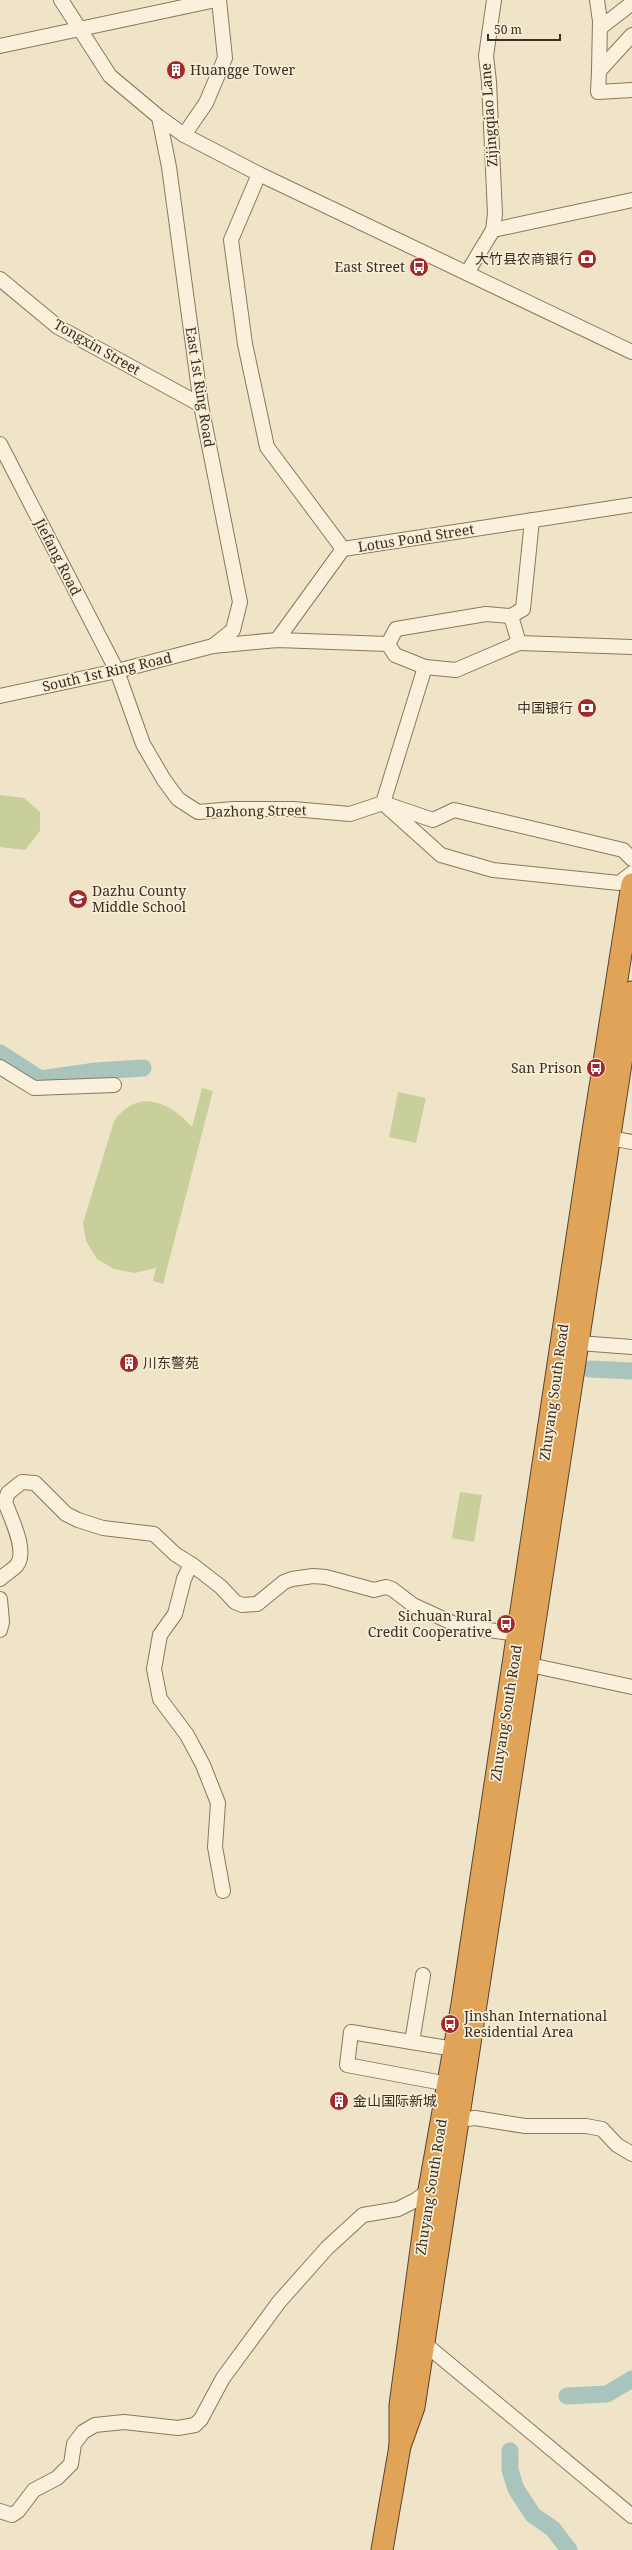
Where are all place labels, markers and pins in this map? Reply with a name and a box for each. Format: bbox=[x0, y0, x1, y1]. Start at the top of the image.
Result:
building icon: Huangge Tower bbox=[165, 59, 187, 81]
place label: Huangge Tower bbox=[190, 60, 296, 79]
bank icon: 大竹县农商银行 bbox=[576, 248, 598, 270]
place label: 大竹县农商银行 bbox=[475, 249, 573, 268]
bus stop icon: East Street bbox=[408, 256, 430, 278]
place label: East Street bbox=[334, 257, 405, 276]
bank icon: 中国银行 bbox=[576, 697, 598, 719]
place label: 中国银行 bbox=[517, 698, 573, 717]
place label: Dazhu County Middle School bbox=[92, 881, 187, 916]
school or university icon: Dazhu County Middle School bbox=[67, 888, 89, 910]
bus stop icon: San Prison bbox=[585, 1057, 607, 1079]
place label: San Prison bbox=[511, 1058, 582, 1077]
building icon: 川东警苑 bbox=[118, 1352, 140, 1374]
place label: 川东警苑 bbox=[143, 1353, 199, 1372]
place label: Sichuan Rural Credit Cooperative bbox=[368, 1606, 493, 1641]
bus stop icon: Sichuan Rural Credit Cooperative bbox=[495, 1613, 517, 1635]
place label: Jinshan International Residential Area bbox=[463, 2006, 608, 2041]
bus stop icon: Jinshan International Residential Area bbox=[439, 2013, 461, 2035]
building icon: 金山国际新城 bbox=[328, 2090, 350, 2112]
place label: 金山国际新城 bbox=[353, 2091, 437, 2110]

